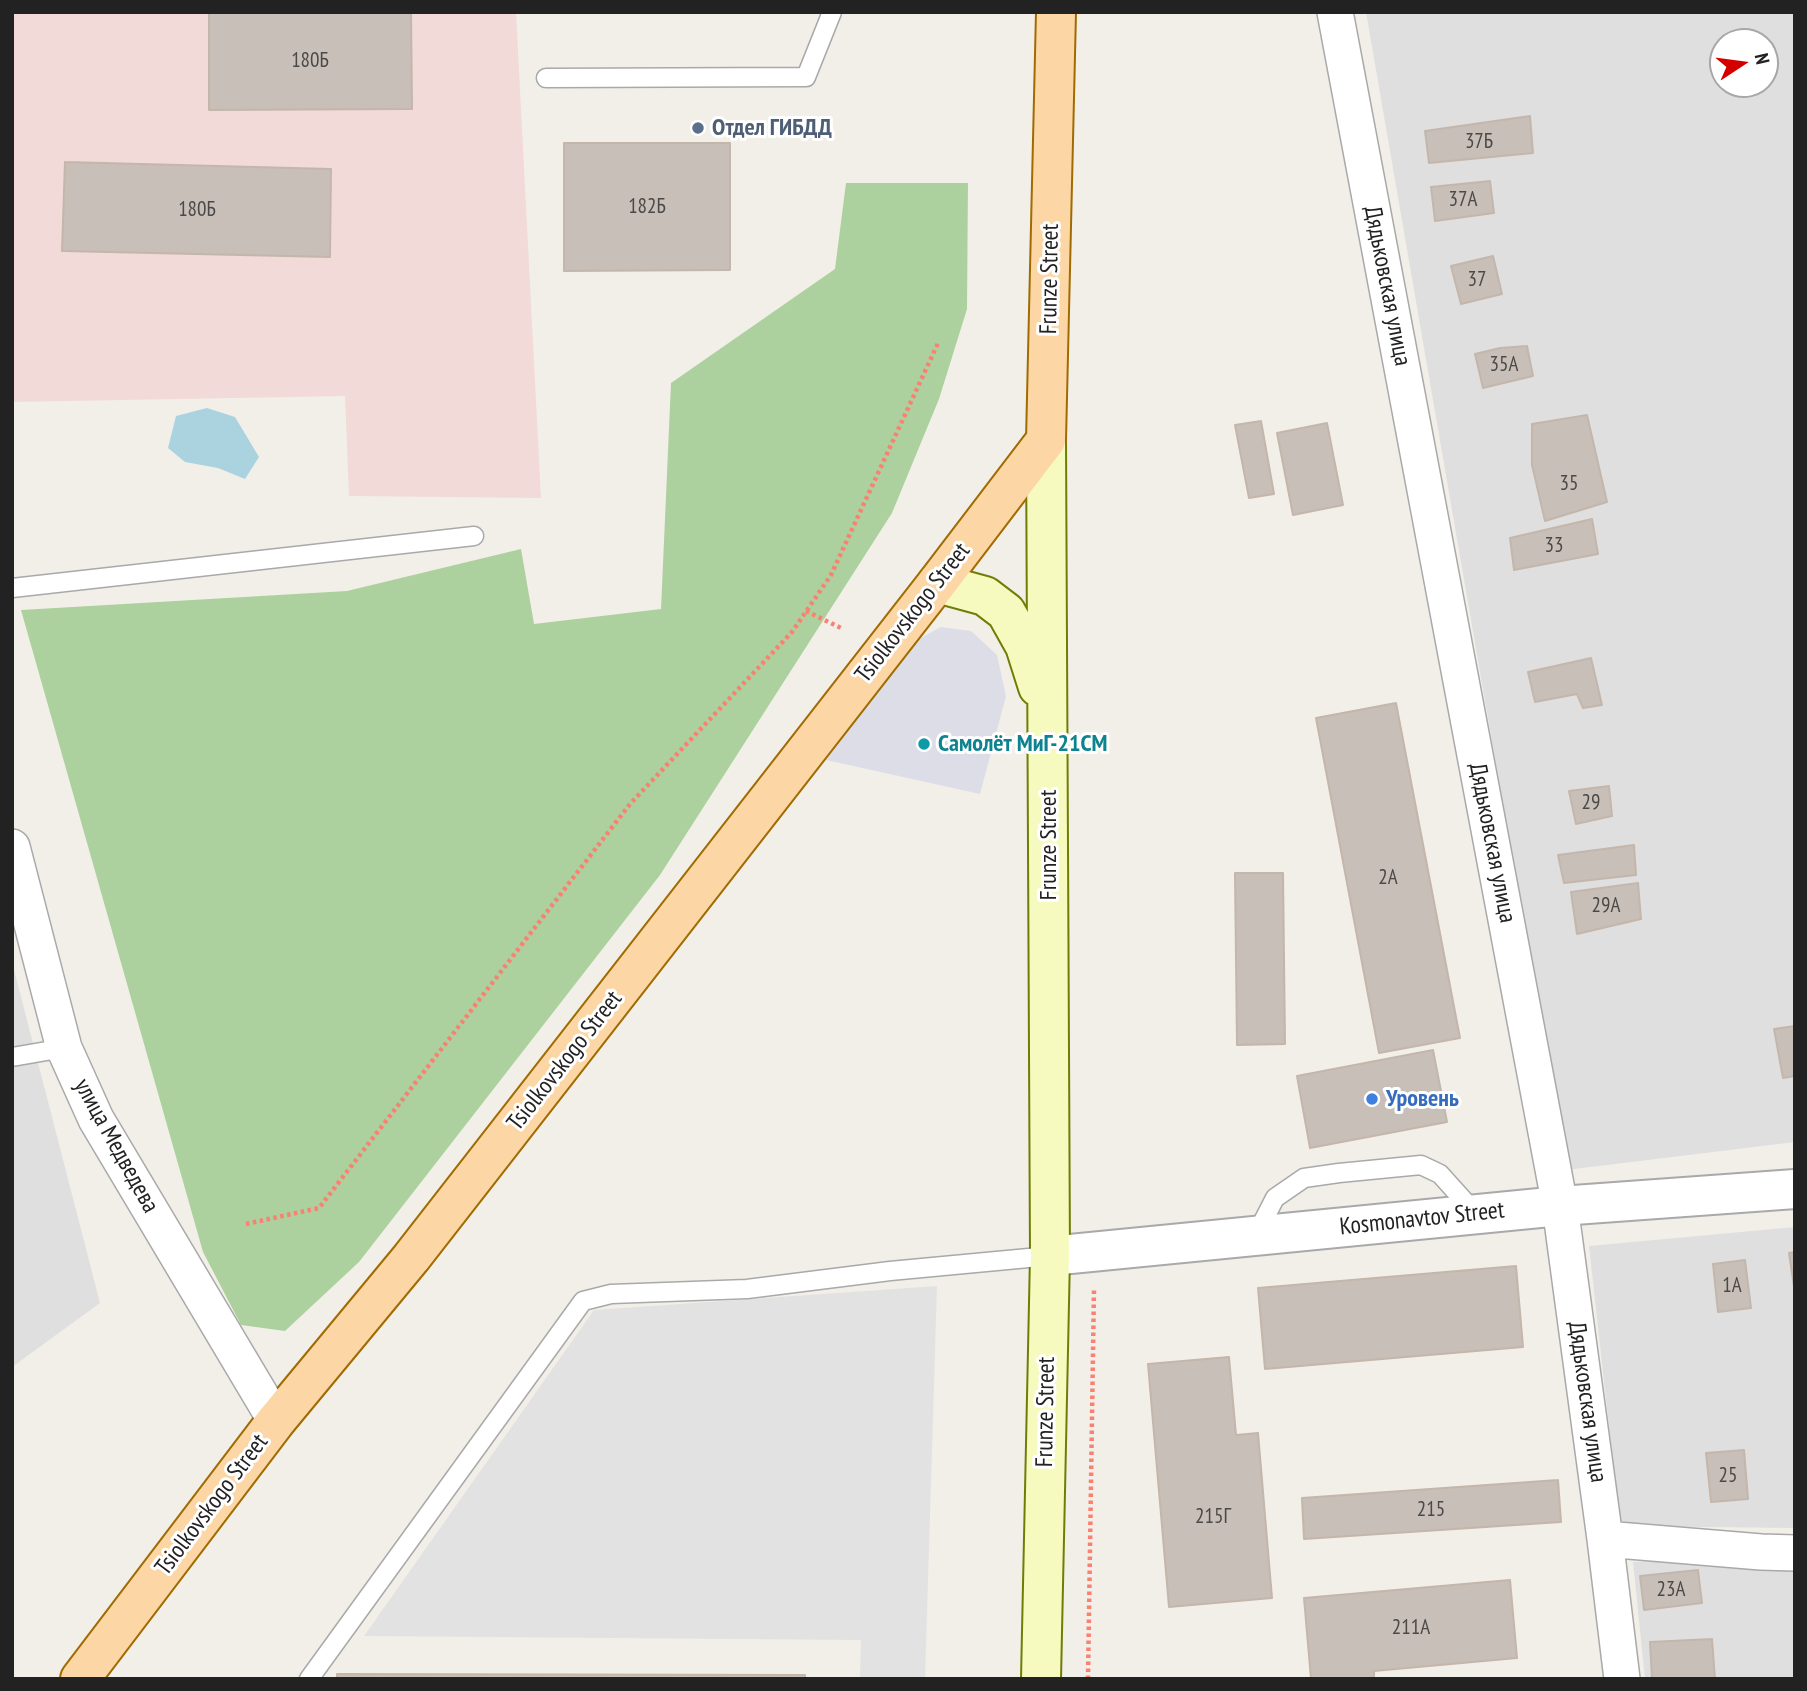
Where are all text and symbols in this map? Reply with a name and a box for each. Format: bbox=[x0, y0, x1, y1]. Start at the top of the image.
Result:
north arrow bbox=[1709, 28, 1779, 98]
house number: 180Б bbox=[291, 48, 329, 74]
text: N bbox=[1750, 51, 1775, 66]
place label: Отдел ГИБДД bbox=[712, 114, 832, 142]
marker: Отдел ГИБДД bbox=[690, 120, 706, 136]
house number: 37Б bbox=[1465, 129, 1493, 155]
house number: 37А bbox=[1449, 187, 1477, 213]
house number: 182Б bbox=[628, 194, 666, 220]
house number: 180Б bbox=[178, 197, 216, 223]
street label: Дядьковская улица bbox=[1357, 204, 1417, 368]
street label: Frunze Street bbox=[1035, 224, 1065, 334]
house number: 37 bbox=[1468, 267, 1486, 293]
house number: 35А bbox=[1490, 352, 1518, 378]
house number: 35 bbox=[1560, 471, 1578, 497]
house number: 33 bbox=[1545, 533, 1563, 559]
street label: Tsiolkovskogo Street bbox=[849, 537, 977, 689]
place label: Самолёт МиГ-21СМ bbox=[938, 730, 1107, 758]
marker: Самолёт МиГ-21СМ bbox=[916, 736, 932, 752]
street label: Дядьковская улица bbox=[1462, 761, 1522, 925]
street label: Frunze Street bbox=[1035, 790, 1063, 900]
house number: 29 bbox=[1582, 790, 1600, 816]
house number: 2А bbox=[1378, 865, 1398, 891]
house number: 29А bbox=[1592, 893, 1620, 919]
street label: Tsiolkovskogo Street bbox=[501, 985, 629, 1137]
street label: улица Медведева bbox=[67, 1074, 165, 1218]
place label: Уровень bbox=[1386, 1085, 1459, 1113]
marker: Уровень bbox=[1364, 1091, 1380, 1107]
street label: Kosmonavtov Street bbox=[1338, 1196, 1506, 1242]
house number: 1А bbox=[1722, 1273, 1742, 1299]
street label: Дядьковская улица bbox=[1561, 1320, 1613, 1484]
street label: Frunze Street bbox=[1031, 1357, 1061, 1467]
street label: Tsiolkovskogo Street bbox=[149, 1429, 275, 1581]
house number: 25 bbox=[1719, 1463, 1737, 1489]
house number: 215 bbox=[1417, 1497, 1445, 1523]
house number: 215Г bbox=[1195, 1504, 1231, 1530]
house number: 23А bbox=[1657, 1577, 1685, 1603]
house number: 211А bbox=[1392, 1615, 1430, 1641]

